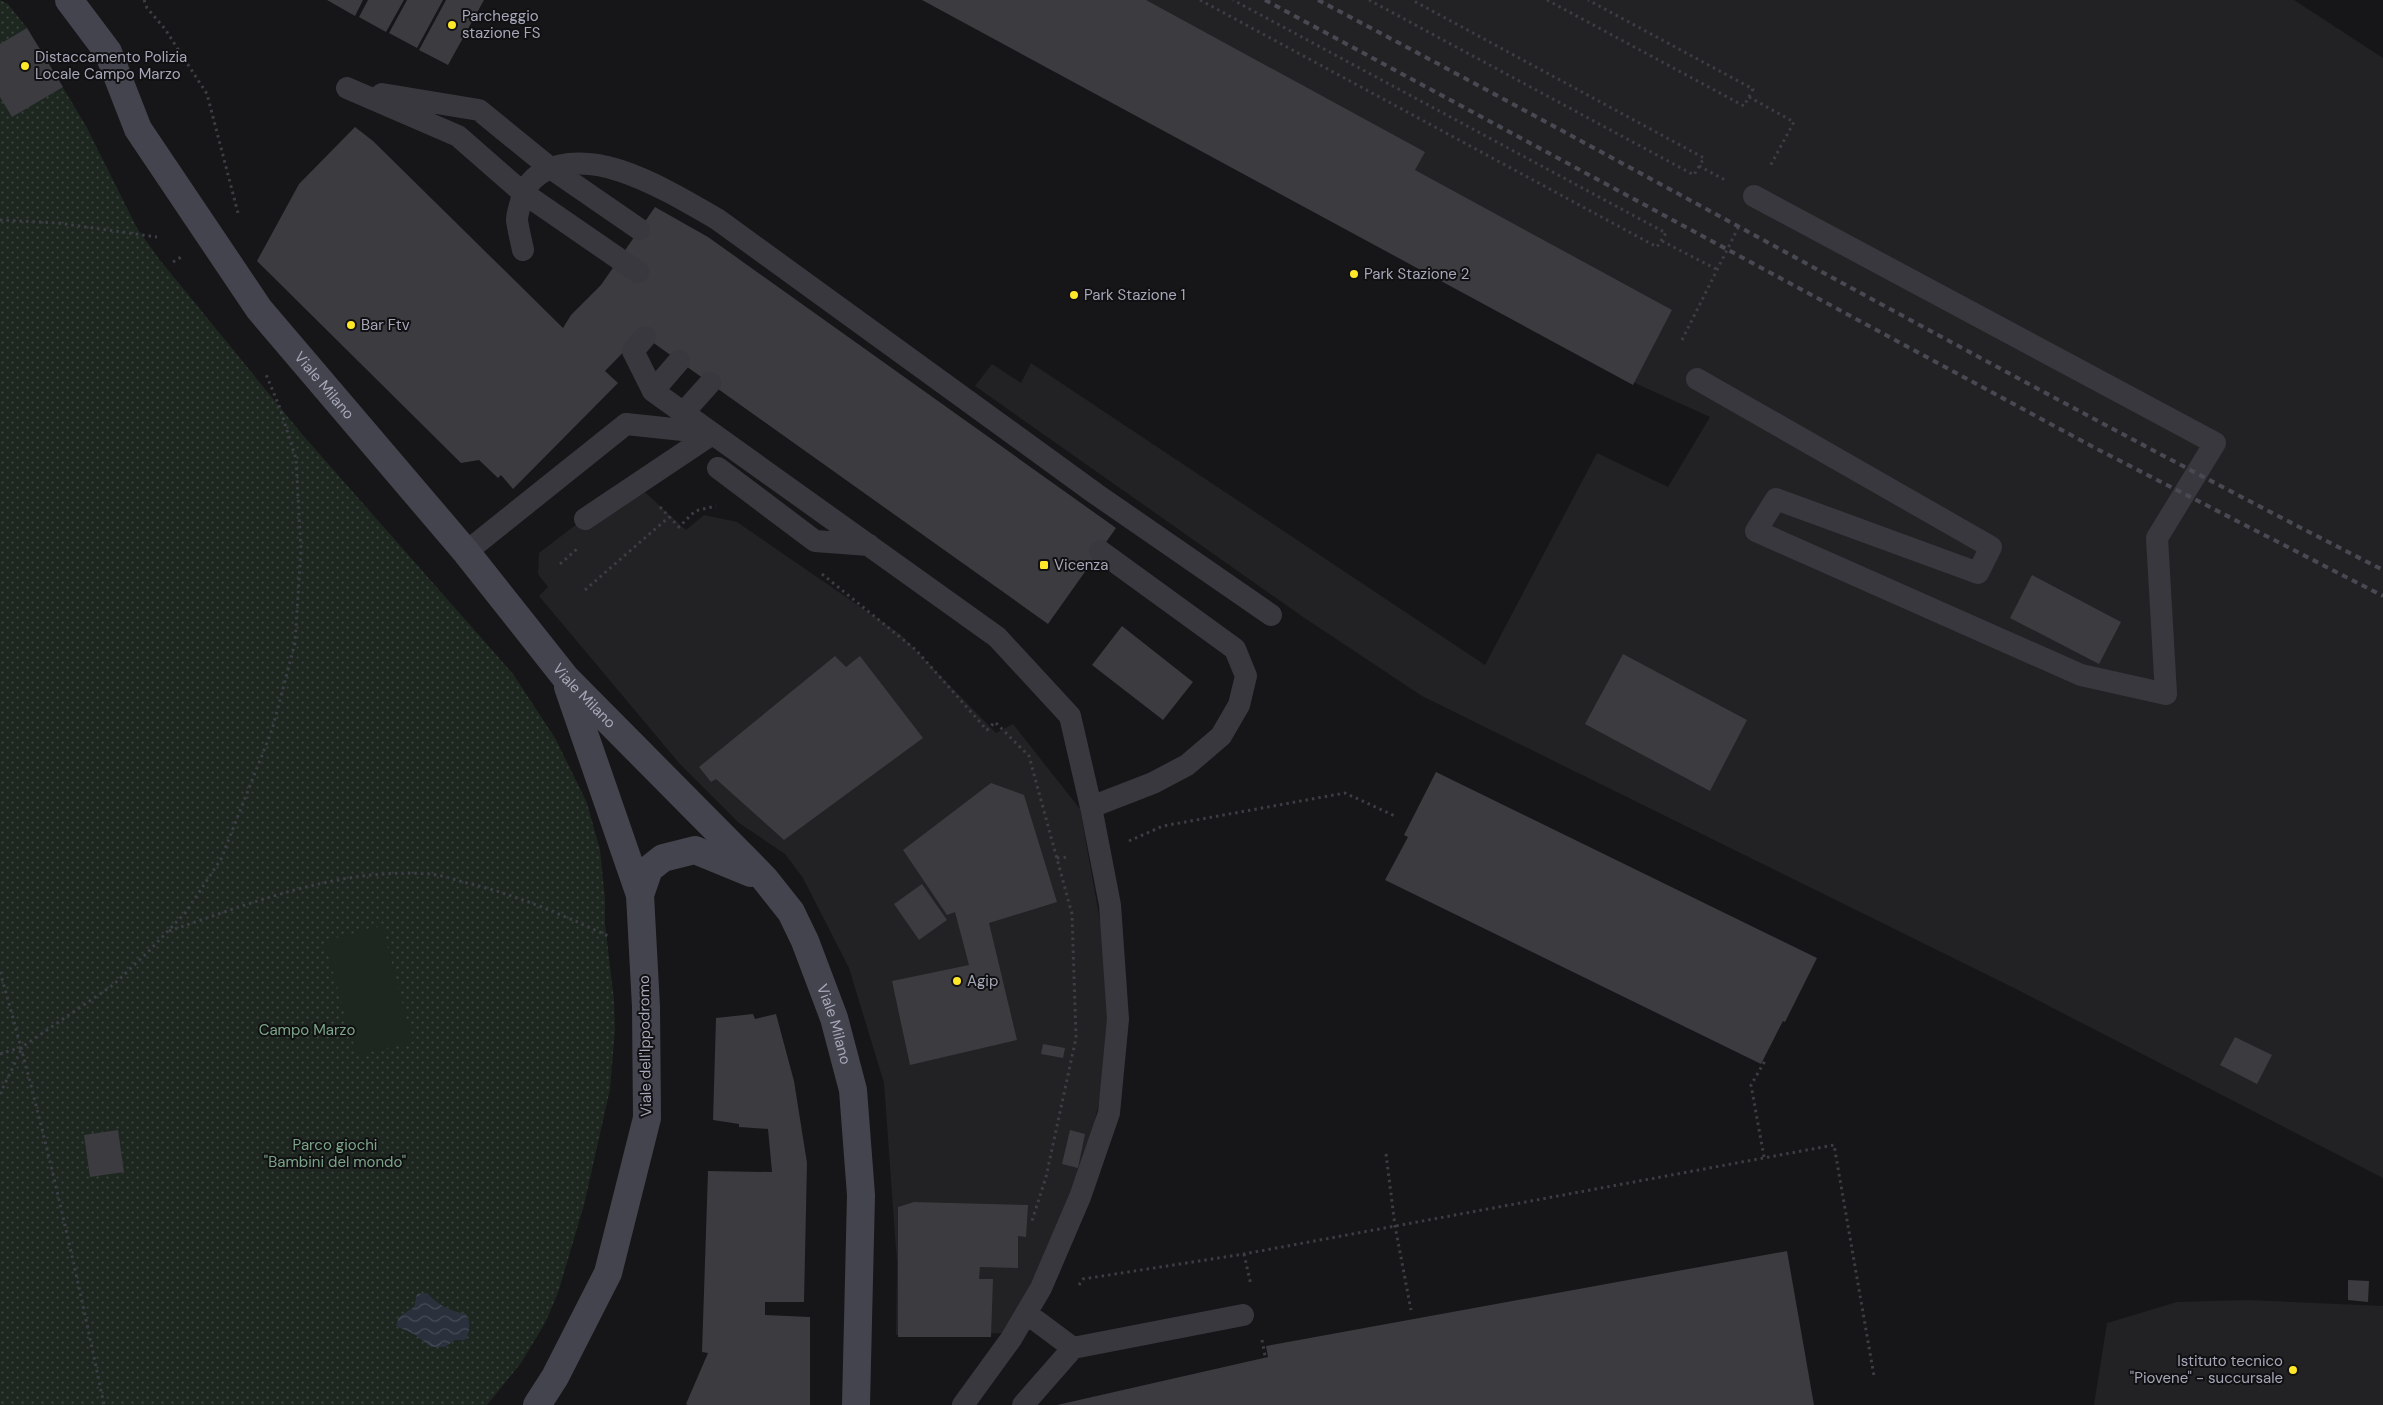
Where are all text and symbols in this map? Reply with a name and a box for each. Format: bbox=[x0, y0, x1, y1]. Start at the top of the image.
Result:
place label: Parcheggio stazione FS bbox=[462, 6, 541, 43]
marker: Parcheggio stazione FS bbox=[446, 19, 458, 31]
place label: Distaccamento Polizia Locale Campo Marzo bbox=[35, 47, 187, 84]
marker: Distaccamento Polizia Locale Campo Marzo bbox=[19, 60, 31, 72]
place label: Park Stazione 2 bbox=[1364, 264, 1469, 284]
marker: Park Stazione 2 bbox=[1348, 268, 1360, 280]
place label: Park Stazione 1 bbox=[1084, 285, 1186, 305]
marker: Park Stazione 1 bbox=[1068, 289, 1080, 301]
place label: Bar Ftv bbox=[361, 315, 410, 335]
marker: Bar Ftv bbox=[345, 319, 357, 331]
street label: Viale Milano bbox=[290, 347, 359, 424]
place label: Vicenza bbox=[1054, 555, 1108, 575]
marker: Vicenza bbox=[1038, 559, 1050, 571]
street label: Viale Milano bbox=[548, 659, 620, 733]
place label: Agip bbox=[967, 971, 998, 991]
street label: Viale dell'Ippodromo bbox=[634, 975, 656, 1117]
marker: Agip bbox=[951, 975, 963, 987]
street label: Viale Milano bbox=[812, 981, 856, 1067]
park label: Campo Marzo bbox=[259, 1020, 355, 1040]
park label: Parco giochi "Bambini del mondo" bbox=[264, 1135, 406, 1172]
place label: Istituto tecnico "Piovene" - succursale bbox=[2130, 1351, 2283, 1388]
marker: Istituto tecnico "Piovene" - succursale bbox=[2287, 1364, 2299, 1376]

